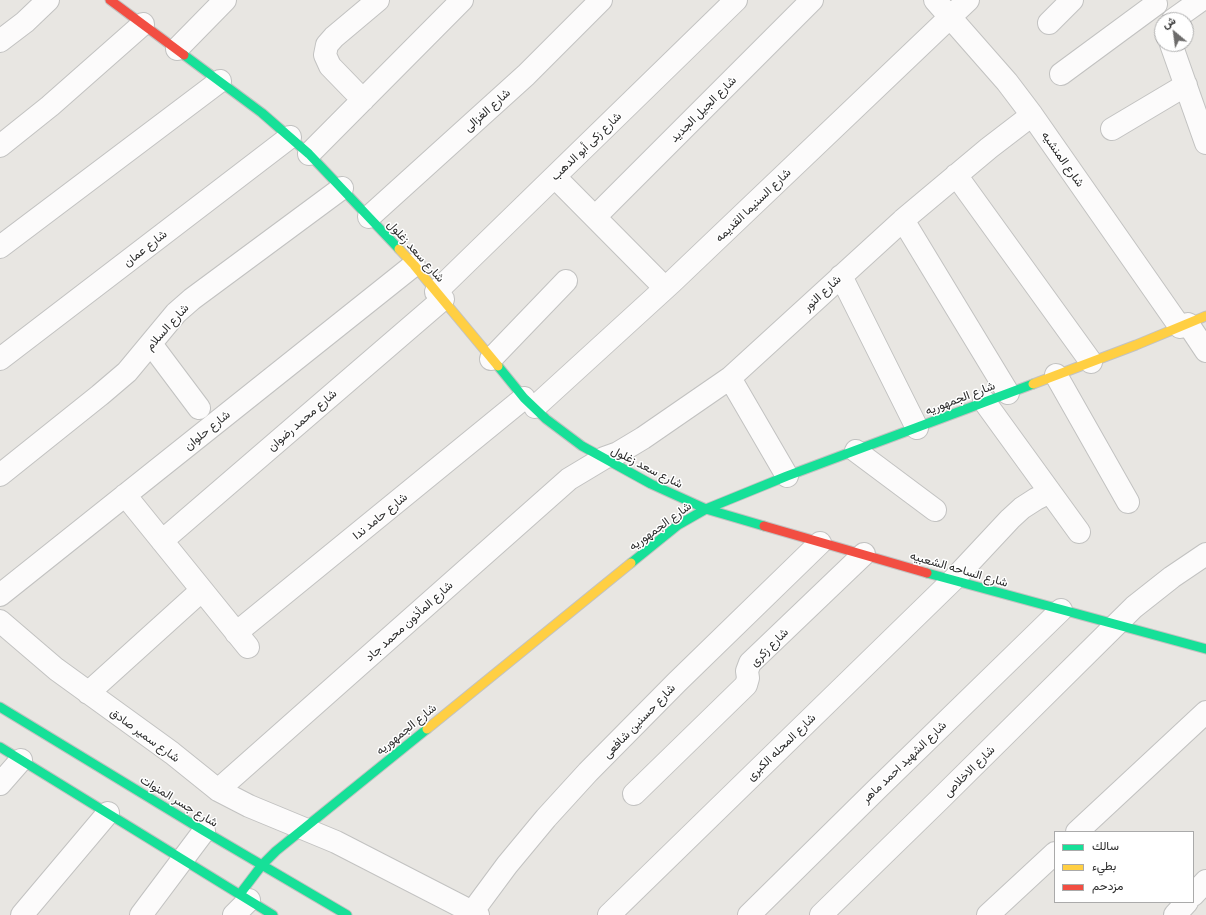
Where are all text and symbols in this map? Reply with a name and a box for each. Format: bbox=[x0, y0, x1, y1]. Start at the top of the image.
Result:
north arrow bbox=[1154, 12, 1194, 52]
text: ش bbox=[1160, 14, 1177, 31]
street label: شارع الجيل الجديد bbox=[667, 73, 739, 145]
street label: شارع الغزالى bbox=[461, 85, 513, 135]
street label: شارع زكى أبو الدهب bbox=[548, 109, 624, 183]
street label: شارع المنشيه bbox=[1039, 128, 1087, 190]
street label: شارع السنيما القديمه bbox=[712, 165, 794, 245]
street label: شارع سعد زغلول bbox=[384, 217, 448, 285]
street label: شارع عمان bbox=[120, 227, 170, 269]
street label: شارع النور bbox=[800, 272, 844, 314]
street label: شارع السلام bbox=[142, 301, 192, 353]
street label: شارع الجمهوريه bbox=[923, 378, 997, 418]
street label: شارع محمد رضوان bbox=[264, 386, 340, 454]
street label: شارع حلوان bbox=[181, 407, 233, 453]
street label: شارع سعد زغلول bbox=[609, 443, 685, 491]
street label: شارع حامد ندا bbox=[350, 490, 410, 542]
street label: شارع الجمهوريه bbox=[626, 499, 694, 553]
street label: شارع الساحه الشعبيه bbox=[908, 548, 1010, 590]
street label: شارع المأذون محمد جاد bbox=[362, 578, 456, 664]
street label: شارع زكرى bbox=[747, 625, 791, 669]
street label: شارع حسنين شافعى bbox=[600, 681, 678, 761]
street label: شارع الجمهوريه bbox=[373, 700, 439, 758]
street label: شارع سمير صادق bbox=[107, 705, 183, 765]
street label: شارع المحله الكبرى bbox=[743, 710, 819, 784]
street label: شارع الشهيد احمد ماهر bbox=[859, 718, 949, 806]
street label: شارع الاخلاص bbox=[940, 742, 998, 800]
street label: شارع جسر المنوات bbox=[137, 772, 221, 830]
legend bbox=[1054, 831, 1194, 903]
text: سالك bbox=[1092, 839, 1119, 852]
text: بطيء bbox=[1092, 859, 1116, 872]
text: مزدحم bbox=[1092, 879, 1123, 892]

